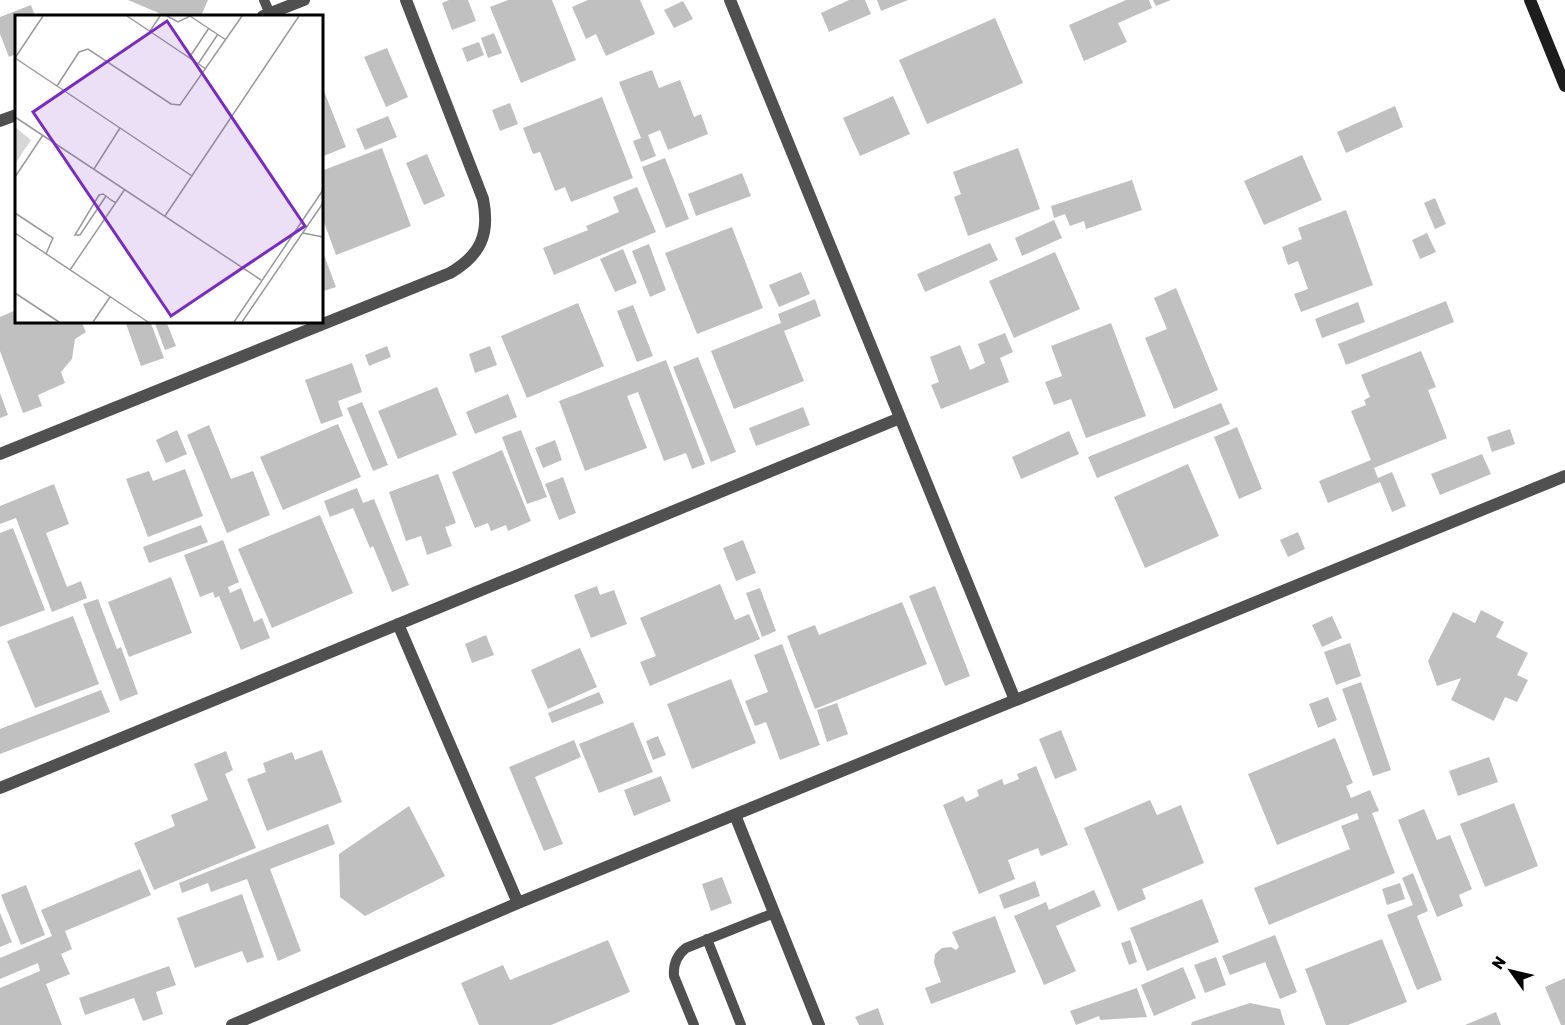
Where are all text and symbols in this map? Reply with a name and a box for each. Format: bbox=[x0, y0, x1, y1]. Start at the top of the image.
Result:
inset map bbox=[15, 15, 322, 322]
north arrow bbox=[1481, 941, 1541, 1001]
text: N bbox=[1488, 953, 1510, 973]

